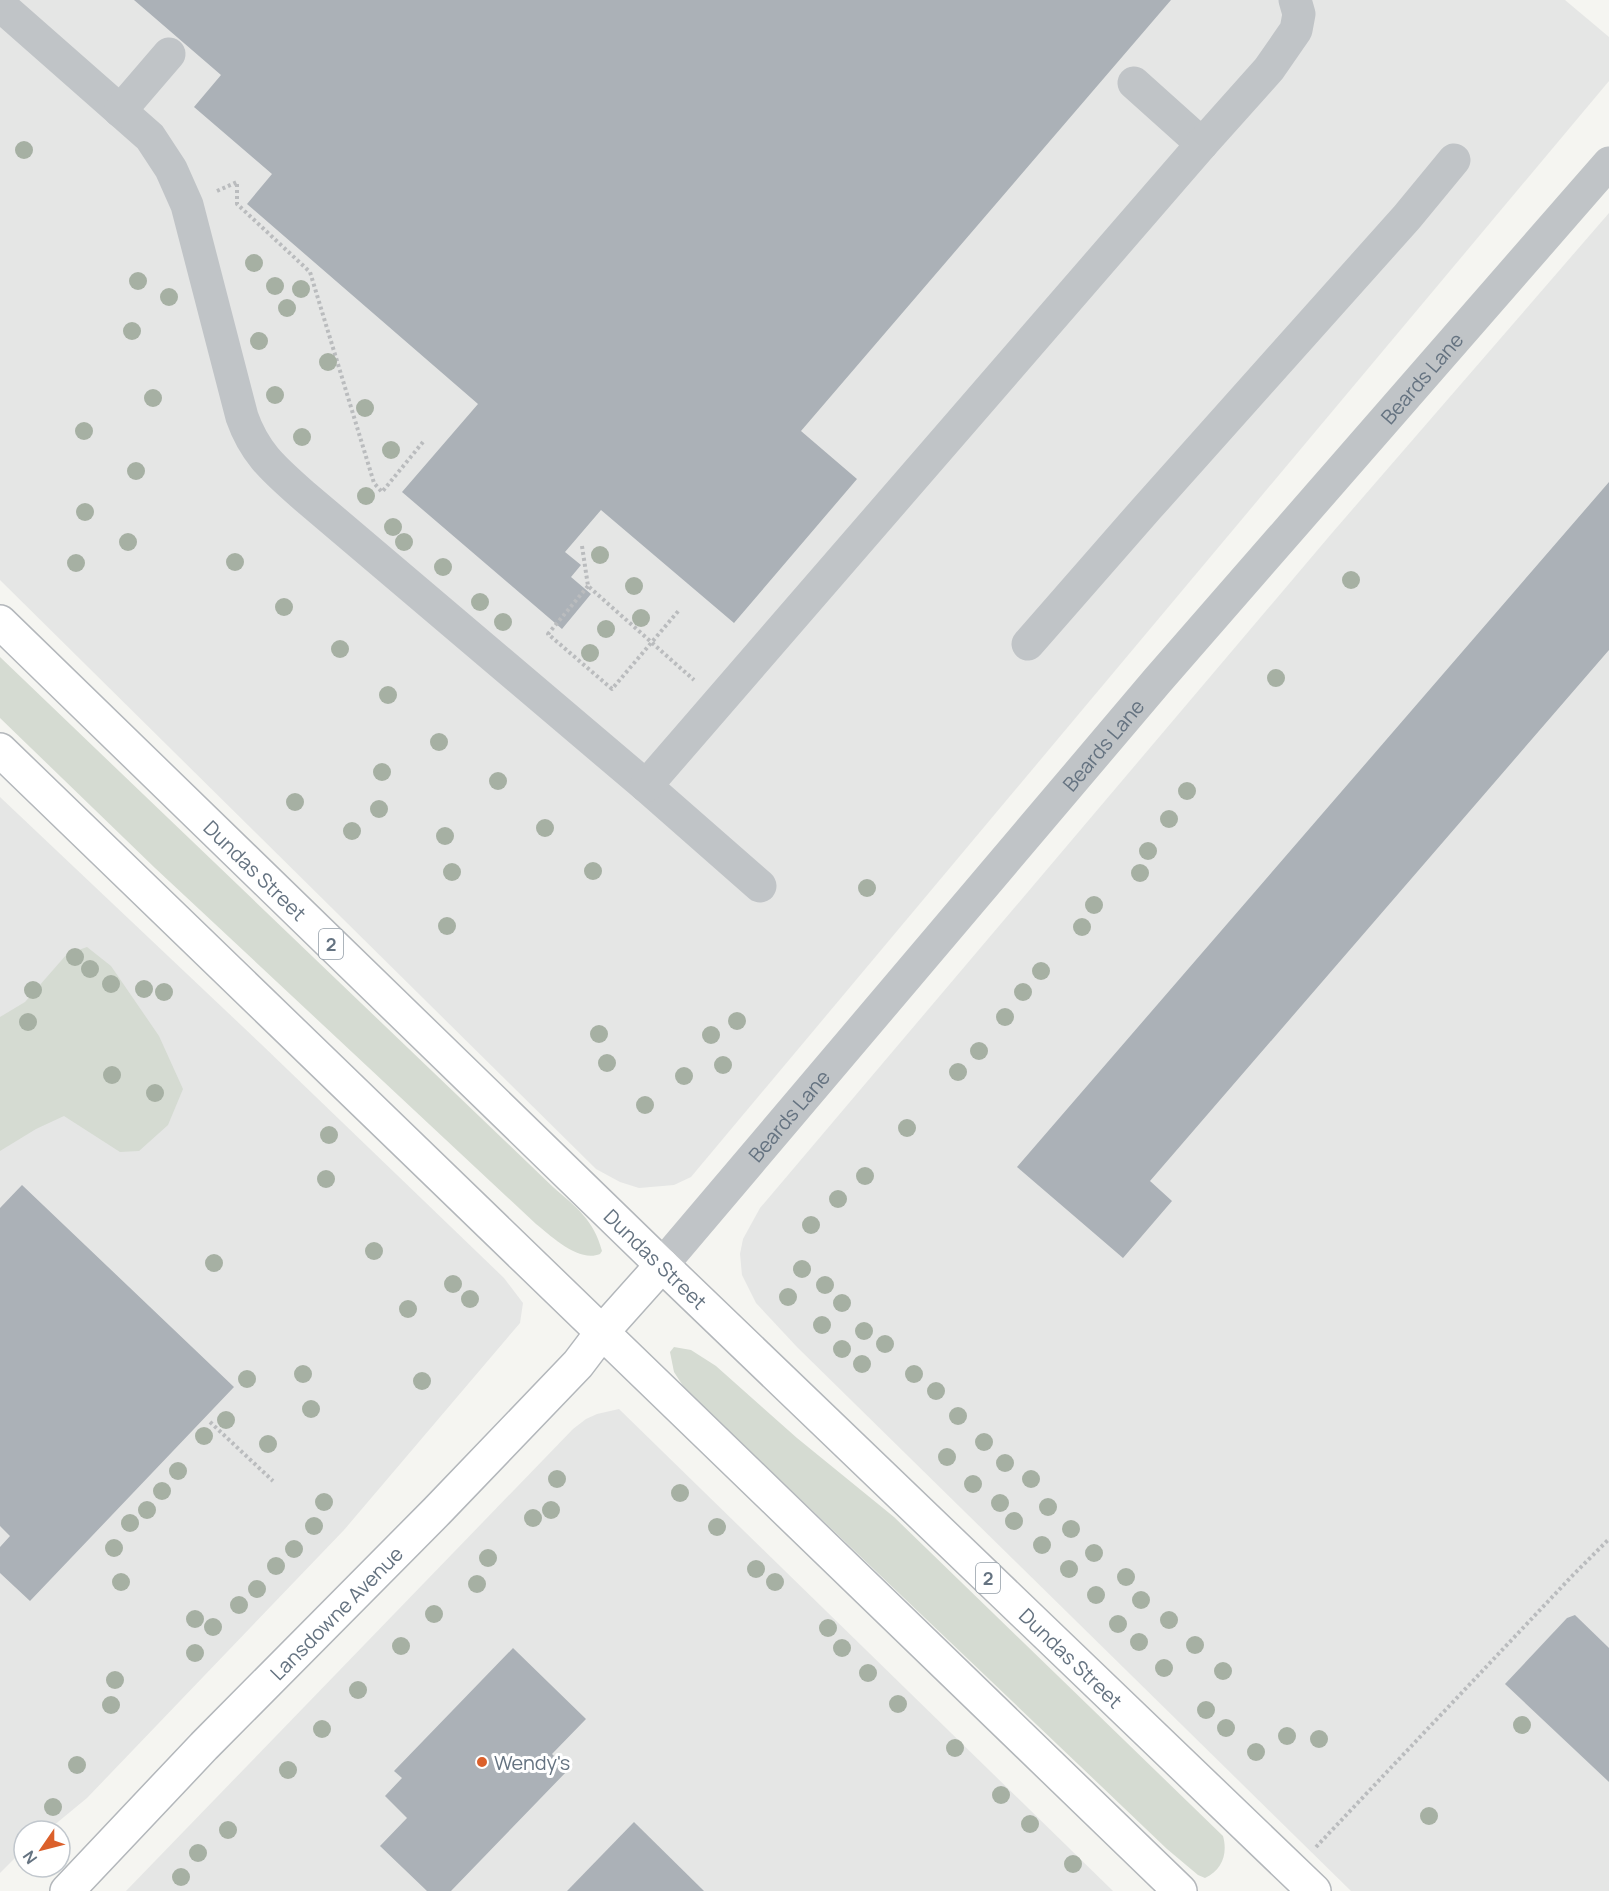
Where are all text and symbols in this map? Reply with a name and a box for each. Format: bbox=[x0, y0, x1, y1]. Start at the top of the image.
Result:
street label: Beards Lane bbox=[1374, 326, 1469, 429]
street label: Beards Lane bbox=[1056, 693, 1150, 797]
street label: Dundas Street bbox=[198, 814, 313, 926]
road number: 2 bbox=[319, 929, 343, 959]
street label: Beards Lane bbox=[742, 1064, 836, 1167]
street label: Dundas Street bbox=[598, 1203, 713, 1315]
street label: Lansdowne Avenue bbox=[264, 1540, 408, 1686]
road number: 2 bbox=[976, 1563, 1000, 1593]
street label: Dundas Street bbox=[1014, 1602, 1129, 1714]
place label: Wendy's bbox=[494, 1749, 570, 1776]
marker: Wendy's bbox=[475, 1755, 489, 1769]
north arrow bbox=[12, 1819, 72, 1879]
text: N bbox=[17, 1847, 42, 1869]

